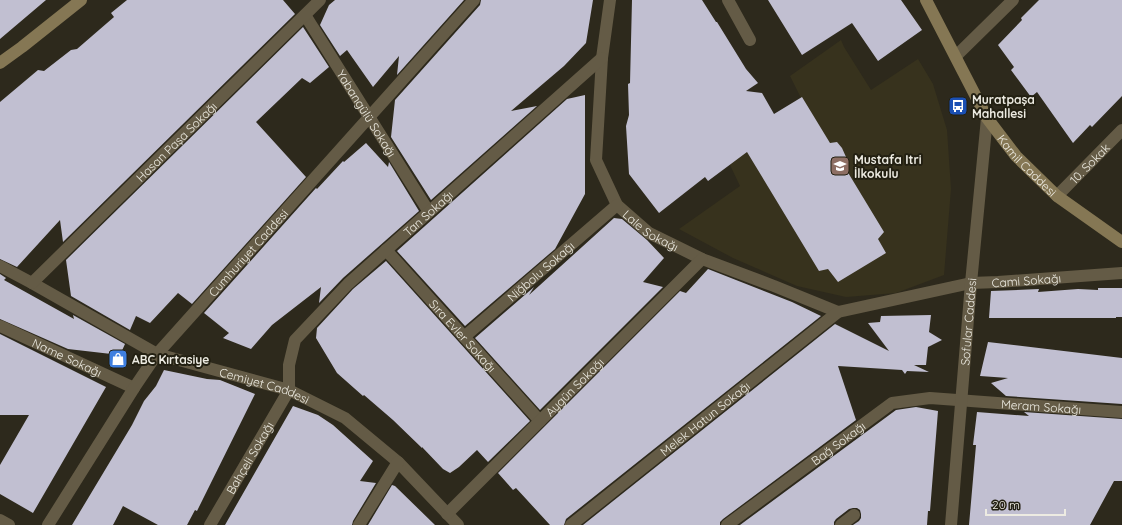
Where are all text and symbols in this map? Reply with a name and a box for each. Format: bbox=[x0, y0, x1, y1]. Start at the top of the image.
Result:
street label: Yabangülü Sokağı bbox=[334, 67, 400, 159]
place label: Muratpaşa Mahallesi bbox=[972, 92, 1035, 121]
bus stop icon: Muratpaşa Mahallesi bbox=[947, 95, 969, 117]
street label: Hasan Paşa Sokağı bbox=[132, 98, 220, 184]
street label: Kamil Caddesi bbox=[995, 131, 1060, 199]
street label: 10. Sokak bbox=[1066, 140, 1113, 187]
place label: Mustafa Itri İlkokulu bbox=[854, 152, 922, 181]
school or university icon: Mustafa Itri İlkokulu bbox=[829, 155, 851, 177]
street label: Tan Sokağı bbox=[400, 187, 456, 239]
street label: Cumhuriyet Caddesi bbox=[205, 206, 291, 299]
street label: Lale Sokağı bbox=[620, 206, 681, 254]
street label: Niğbolu Sokağı bbox=[504, 238, 577, 304]
street label: Cami Sokağı bbox=[991, 270, 1062, 290]
street label: Sofular Caddesi bbox=[957, 277, 979, 366]
street label: Sıra Evler Sokağı bbox=[426, 296, 499, 375]
street label: Name Sokağı bbox=[30, 335, 104, 380]
shop icon: ABC Kırtasiye bbox=[107, 348, 129, 370]
place label: ABC Kırtasiye bbox=[132, 352, 209, 367]
street label: Aygün Sokağı bbox=[542, 354, 607, 419]
street label: Cemiyet Caddesi bbox=[218, 364, 312, 407]
street label: Melek Hatun Sokağı bbox=[657, 378, 753, 459]
street label: Meram Sokağı bbox=[1001, 396, 1082, 417]
street label: Bağ Sokağı bbox=[808, 418, 868, 468]
street label: Bahçeli Sokağı bbox=[222, 419, 276, 497]
scale bar bbox=[986, 491, 1065, 517]
text: 20 m bbox=[992, 497, 1020, 512]

